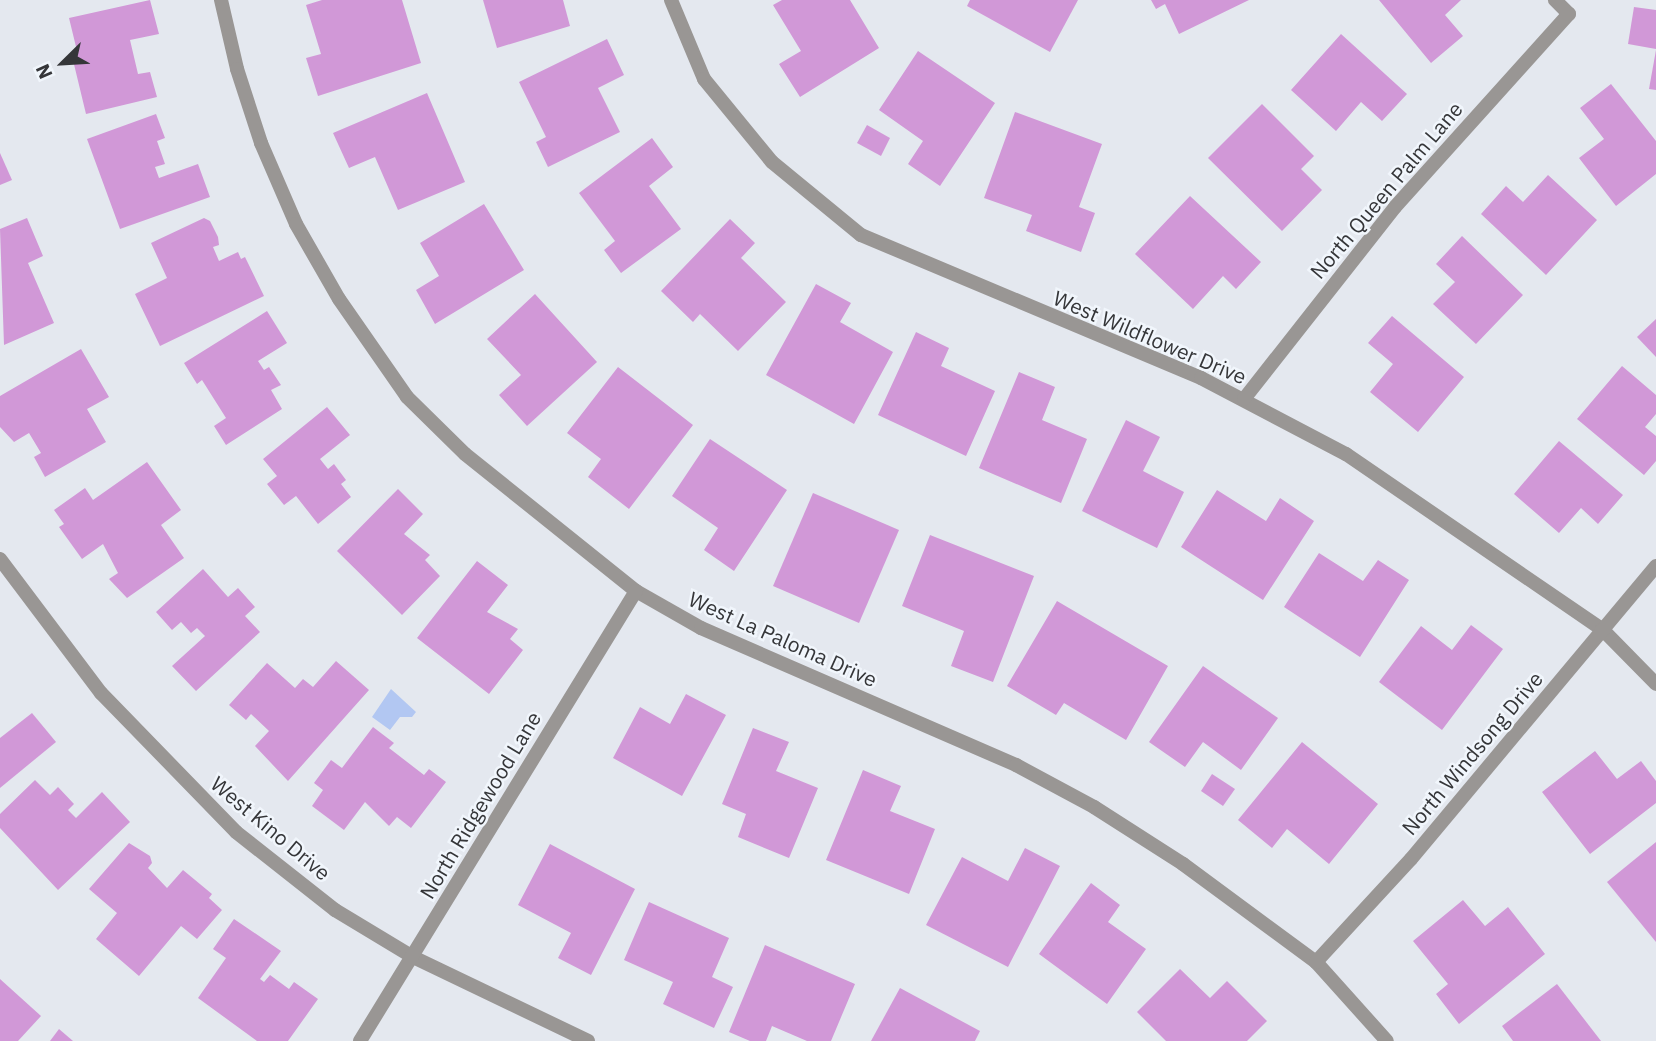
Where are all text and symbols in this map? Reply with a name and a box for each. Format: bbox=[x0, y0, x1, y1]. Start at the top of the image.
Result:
north arrow bbox=[28, 28, 98, 98]
text: N bbox=[30, 60, 58, 83]
street label: North Queen Palm Lane bbox=[1305, 96, 1467, 284]
street label: West Wildflower Drive bbox=[1050, 285, 1250, 389]
street label: West La Paloma Drive bbox=[685, 586, 881, 692]
street label: North Windsong Drive bbox=[1396, 666, 1548, 840]
street label: North Ridgewood Lane bbox=[414, 707, 546, 903]
street label: West Kino Drive bbox=[206, 771, 336, 885]

